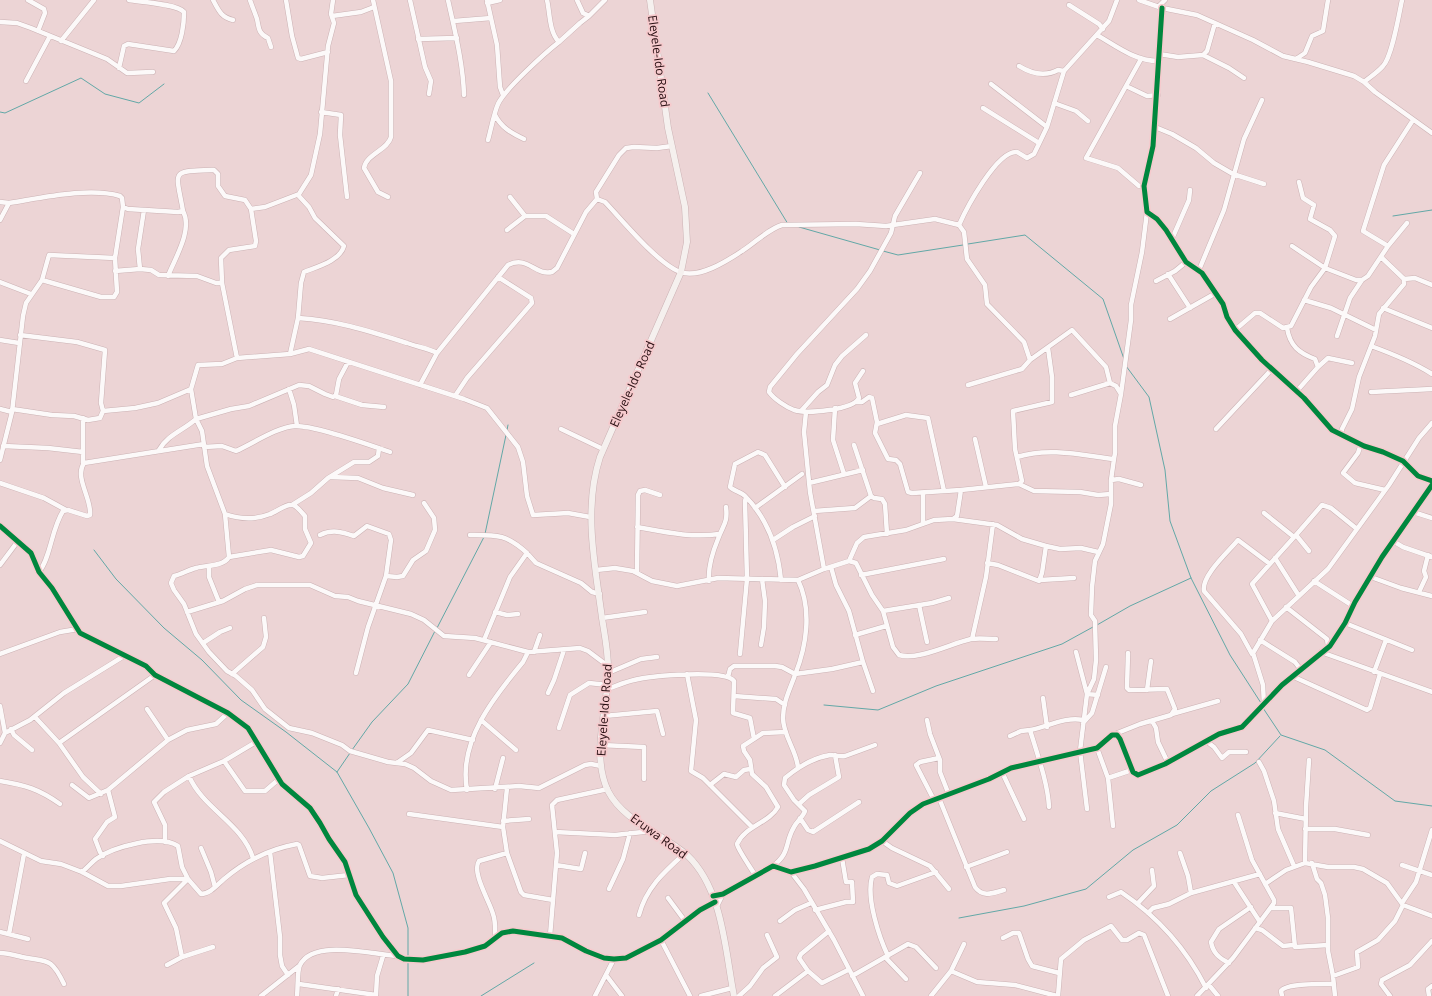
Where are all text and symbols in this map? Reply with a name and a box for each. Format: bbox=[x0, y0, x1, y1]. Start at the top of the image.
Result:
street label: Eleyele-Ido Road bbox=[644, 14, 674, 108]
street label: Eleyele-Ido Road bbox=[605, 338, 659, 430]
street label: Eleyele-Ido Road bbox=[592, 663, 616, 757]
street label: Eruwa Road bbox=[627, 810, 691, 862]

